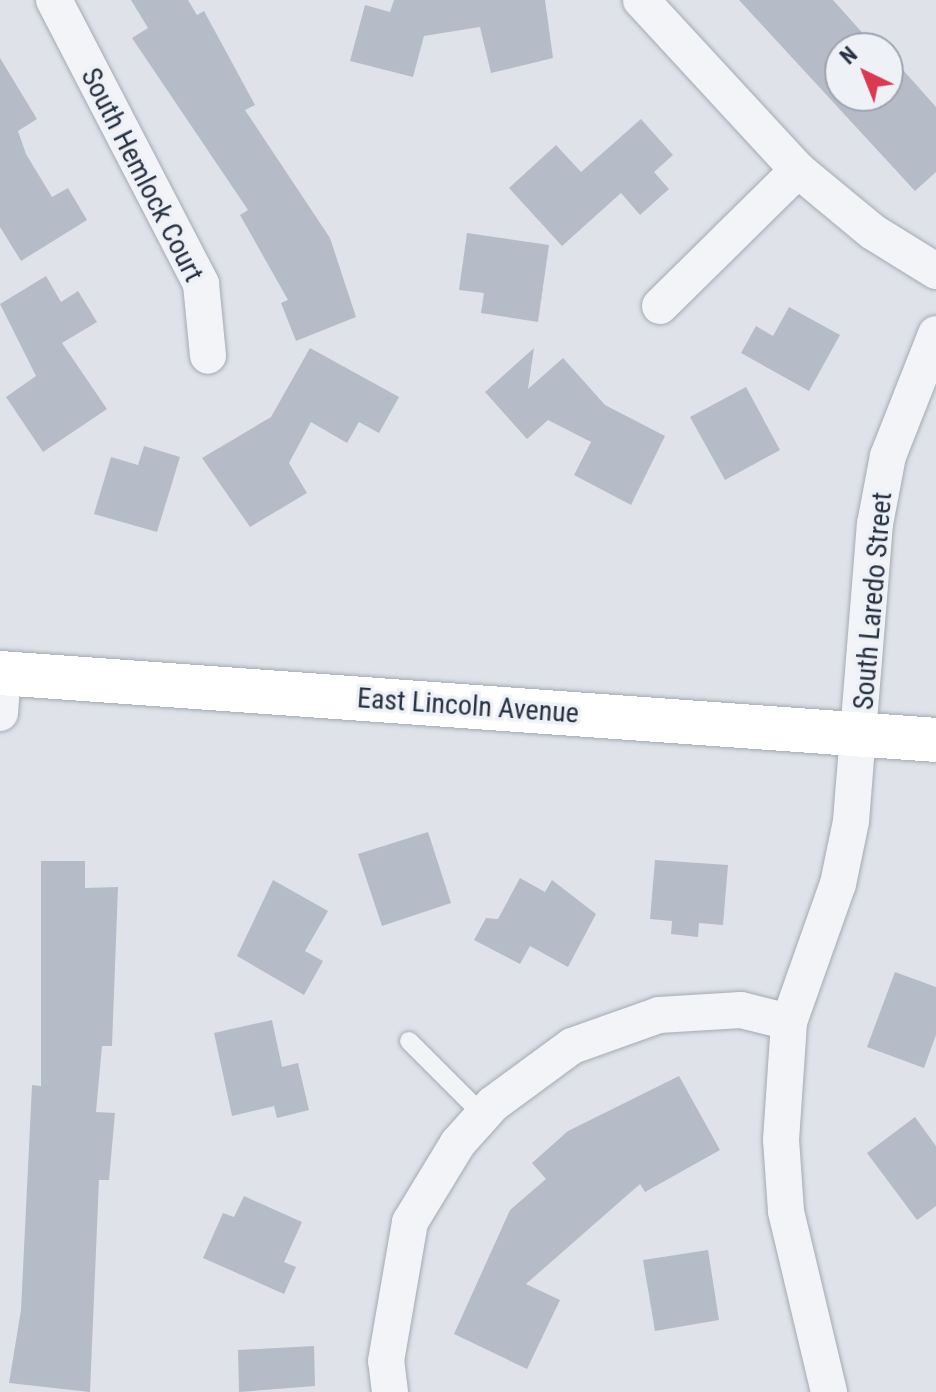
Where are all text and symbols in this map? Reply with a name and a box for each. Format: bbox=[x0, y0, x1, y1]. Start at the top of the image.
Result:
north arrow bbox=[824, 32, 904, 112]
text: N bbox=[835, 42, 862, 69]
street label: South Hemlock Court bbox=[74, 63, 210, 287]
street label: South Laredo Street bbox=[847, 491, 899, 711]
street label: East Lincoln Avenue bbox=[356, 681, 580, 731]

